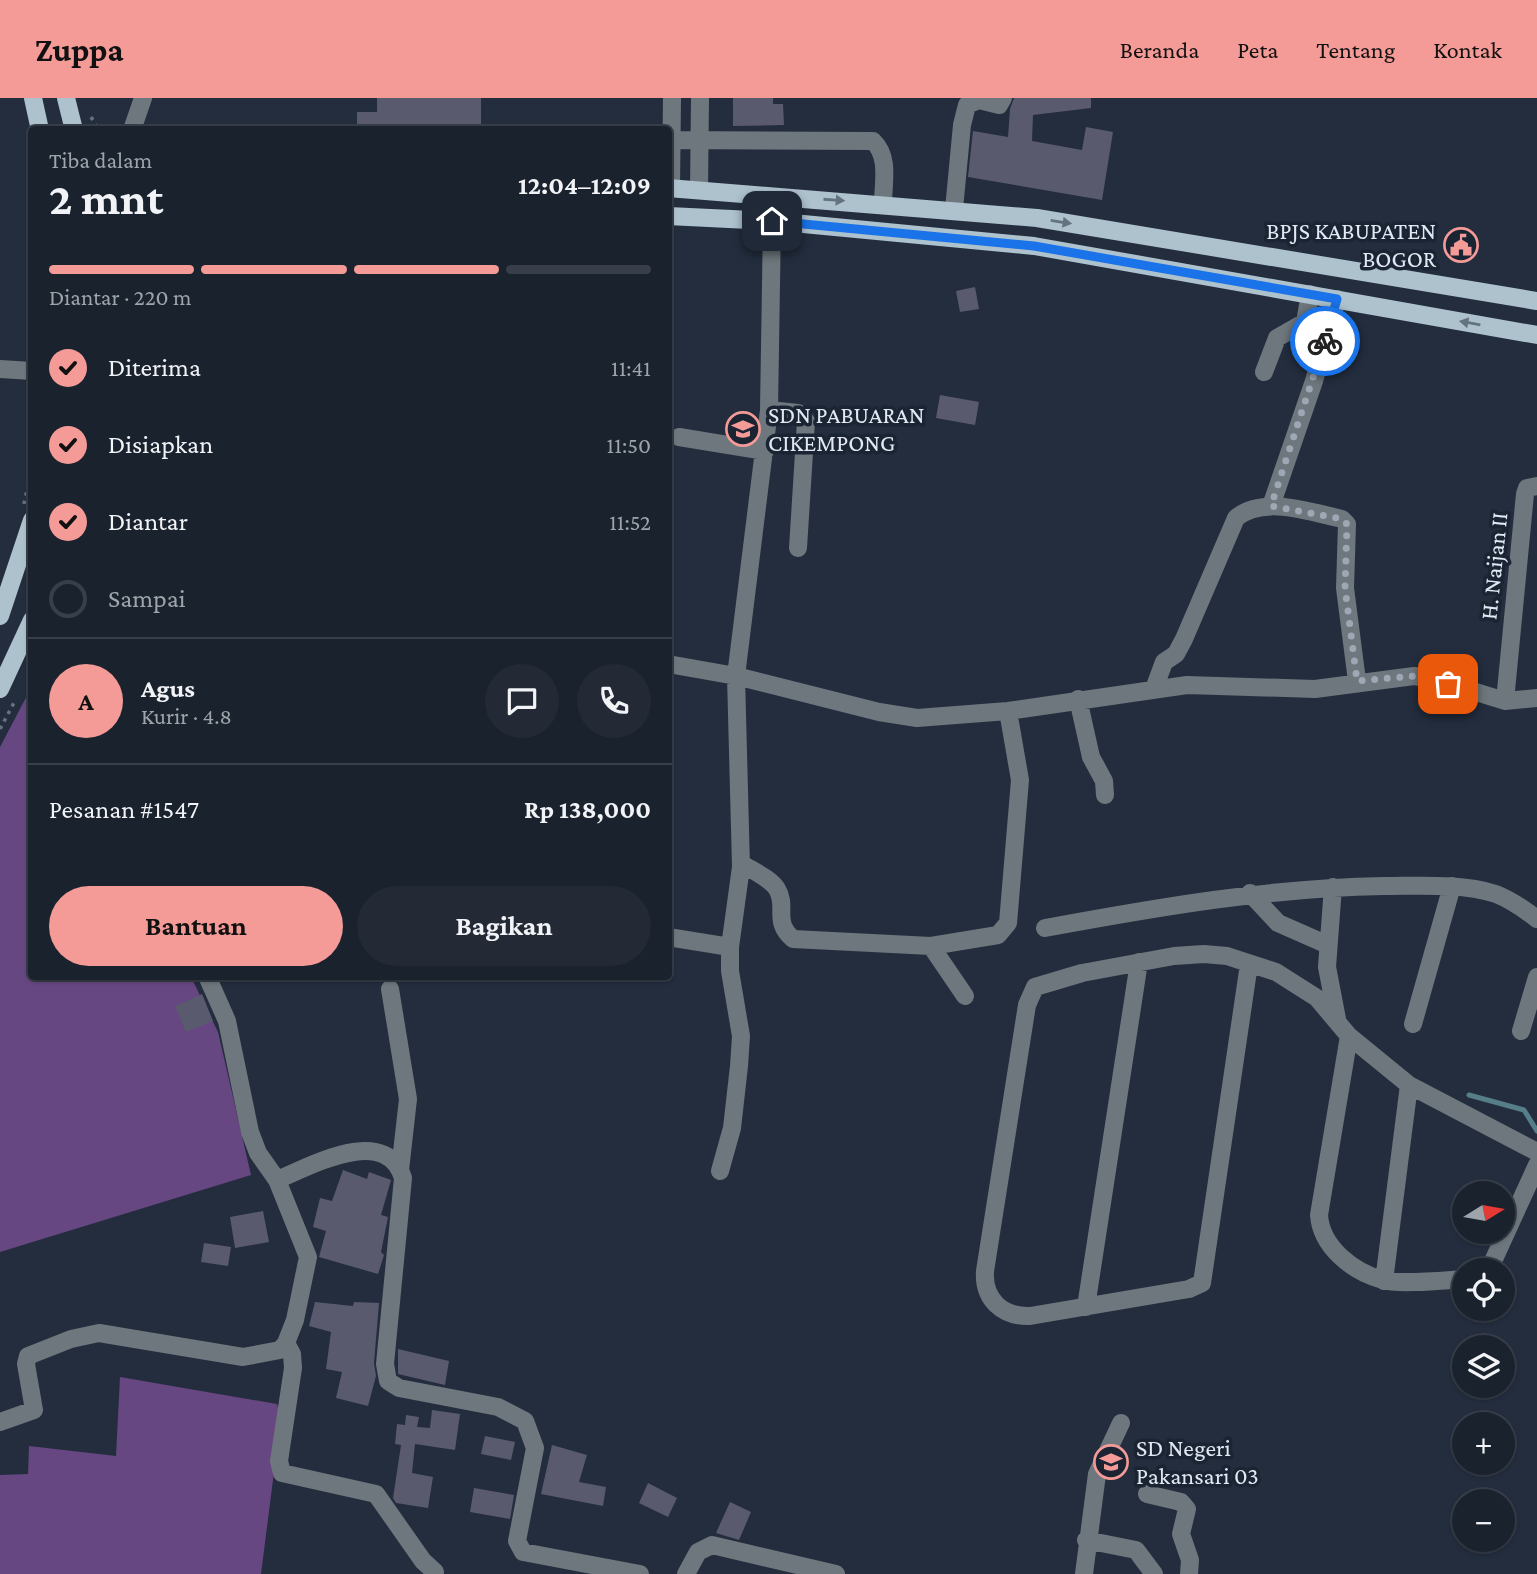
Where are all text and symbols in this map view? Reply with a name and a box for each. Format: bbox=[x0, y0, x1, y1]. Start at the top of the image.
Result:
text: Zuppa bbox=[35, 31, 124, 68]
text: Beranda bbox=[1120, 36, 1199, 63]
text: Peta bbox=[1237, 36, 1278, 63]
text: Tentang bbox=[1316, 36, 1395, 63]
text: Kontak bbox=[1433, 36, 1502, 63]
text: Tiba dalam bbox=[49, 147, 152, 173]
text: 12:04–12:09 bbox=[518, 171, 651, 200]
text: 2 mnt bbox=[49, 173, 163, 224]
pin bbox=[742, 191, 802, 251]
one-way arrow bbox=[824, 195, 846, 206]
icon: home bbox=[753, 202, 791, 240]
one-way arrow bbox=[1050, 217, 1072, 228]
place label: BPJS KABUPATEN BOGOR bbox=[1266, 217, 1437, 272]
public building icon: BPJS KABUPATEN BOGOR bbox=[1442, 226, 1480, 264]
text: Diantar · 220 m bbox=[49, 284, 191, 310]
courier bbox=[1290, 306, 1360, 376]
one-way arrow bbox=[1459, 317, 1481, 328]
icon: bike bbox=[1306, 322, 1344, 360]
icon: check bbox=[49, 349, 87, 387]
text: Diterima bbox=[108, 353, 201, 382]
text: 11:41 bbox=[611, 355, 651, 381]
place label: SDN PABUARAN CIKEMPONG bbox=[768, 401, 924, 456]
school or university icon: SDN PABUARAN CIKEMPONG bbox=[724, 410, 762, 448]
icon: check bbox=[49, 426, 87, 464]
text: Disiapkan bbox=[108, 430, 213, 459]
text: 11:50 bbox=[607, 432, 651, 458]
icon: check bbox=[49, 503, 87, 541]
text: Diantar bbox=[108, 507, 188, 536]
text: 11:52 bbox=[609, 509, 651, 535]
street label: H. Naijan II bbox=[1474, 511, 1513, 621]
text: Sampai bbox=[108, 584, 186, 613]
pin bbox=[1418, 654, 1478, 714]
button: chat bbox=[485, 664, 559, 738]
button: phone bbox=[577, 664, 651, 738]
icon: bag bbox=[1429, 665, 1467, 703]
text: Agus bbox=[141, 674, 195, 703]
text: A bbox=[78, 687, 94, 716]
text: Kurir · 4.8 bbox=[141, 703, 232, 729]
text: Pesanan #1547 bbox=[49, 795, 199, 824]
text: Rp 138,000 bbox=[524, 795, 651, 824]
button: Bantuan bbox=[49, 886, 343, 966]
button: Bagikan bbox=[357, 886, 651, 966]
north arrow bbox=[1452, 1181, 1516, 1244]
map controls bbox=[1452, 1181, 1515, 1552]
button: locate bbox=[1452, 1258, 1515, 1321]
button: layers bbox=[1452, 1335, 1515, 1398]
button: + bbox=[1452, 1412, 1515, 1475]
place label: SD Negeri Pakansari 03 bbox=[1136, 1434, 1259, 1489]
school or university icon: SD Negeri Pakansari 03 bbox=[1092, 1443, 1130, 1481]
button: − bbox=[1452, 1489, 1515, 1552]

